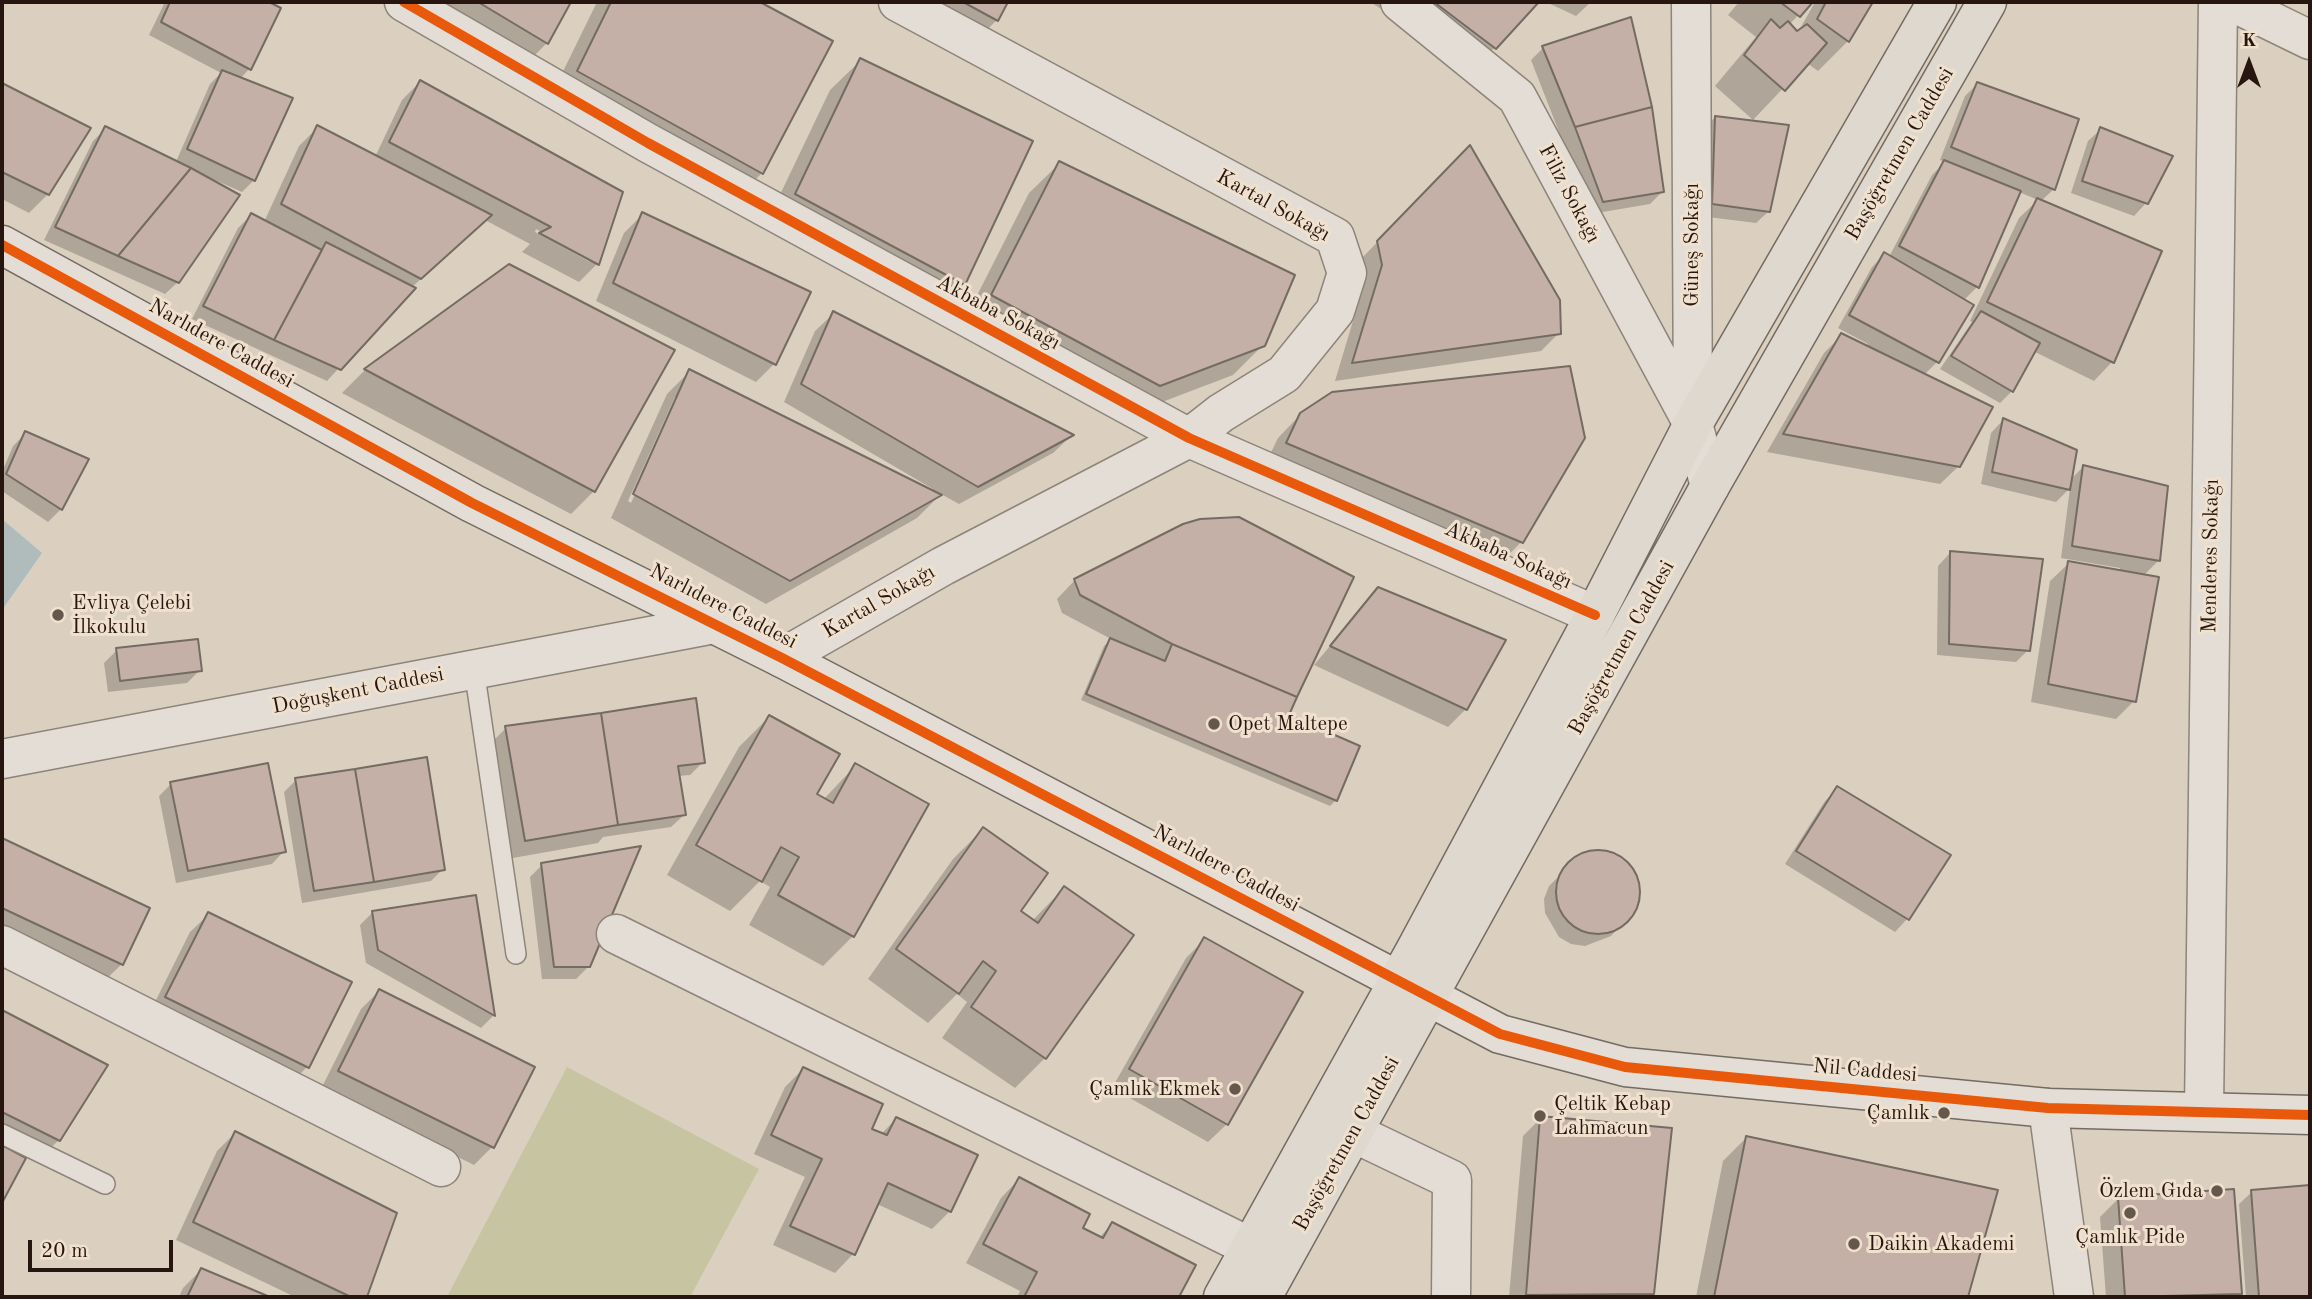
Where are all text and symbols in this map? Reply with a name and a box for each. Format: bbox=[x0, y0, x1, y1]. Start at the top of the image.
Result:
north arrow bbox=[2214, 28, 2284, 98]
text: K bbox=[2242, 32, 2256, 51]
street label: Başöğretmen Caddesi bbox=[1840, 63, 1960, 245]
street label: Filiz Sokağı bbox=[1533, 140, 1605, 248]
street label: Kartal Sokağı bbox=[1212, 164, 1334, 248]
street label: Güneş Sokağı bbox=[1679, 183, 1705, 307]
street label: Akbaba Sokağı bbox=[932, 270, 1064, 356]
street label: Narlıdere Caddesi bbox=[144, 294, 298, 394]
street label: Menderes Sokağı bbox=[2197, 479, 2225, 633]
street label: Akbaba Sokağı bbox=[1440, 517, 1576, 595]
street label: Başöğretmen Caddesi bbox=[1564, 556, 1680, 740]
street label: Narlıdere Caddesi bbox=[645, 559, 801, 655]
street label: Kartal Sokağı bbox=[818, 560, 940, 644]
place label: Evliya Çelebi İlkokulu bbox=[72, 590, 191, 640]
marker: Evliya Çelebi İlkokulu bbox=[50, 607, 66, 623]
street label: Doğuşkent Caddesi bbox=[270, 662, 446, 720]
place label: Opet Maltepe bbox=[1228, 711, 1348, 737]
marker: Opet Maltepe bbox=[1206, 716, 1222, 732]
street label: Narlıdere Caddesi bbox=[1149, 820, 1303, 918]
street label: Başöğretmen Caddesi bbox=[1289, 1052, 1405, 1236]
street label: Nil Caddesi bbox=[1812, 1054, 1918, 1088]
place label: Çamlık Ekmek bbox=[1089, 1076, 1221, 1102]
marker: Çamlık Ekmek bbox=[1227, 1081, 1243, 1097]
place label: Çeltik Kebap Lahmacun bbox=[1554, 1091, 1671, 1141]
place label: Çamlık bbox=[1867, 1100, 1930, 1126]
marker: Çamlık bbox=[1936, 1105, 1952, 1121]
marker: Çeltik Kebap Lahmacun bbox=[1532, 1108, 1548, 1124]
place label: Özlem Gıda bbox=[2099, 1178, 2203, 1204]
marker: Özlem Gıda bbox=[2209, 1183, 2225, 1199]
marker: Çamlık Pide bbox=[2122, 1205, 2138, 1221]
place label: Çamlık Pide bbox=[2075, 1224, 2185, 1250]
scale bar bbox=[32, 1226, 177, 1270]
place label: Daikin Akademi bbox=[1868, 1231, 2015, 1257]
marker: Daikin Akademi bbox=[1846, 1236, 1862, 1252]
text: 20 m bbox=[41, 1241, 88, 1262]

